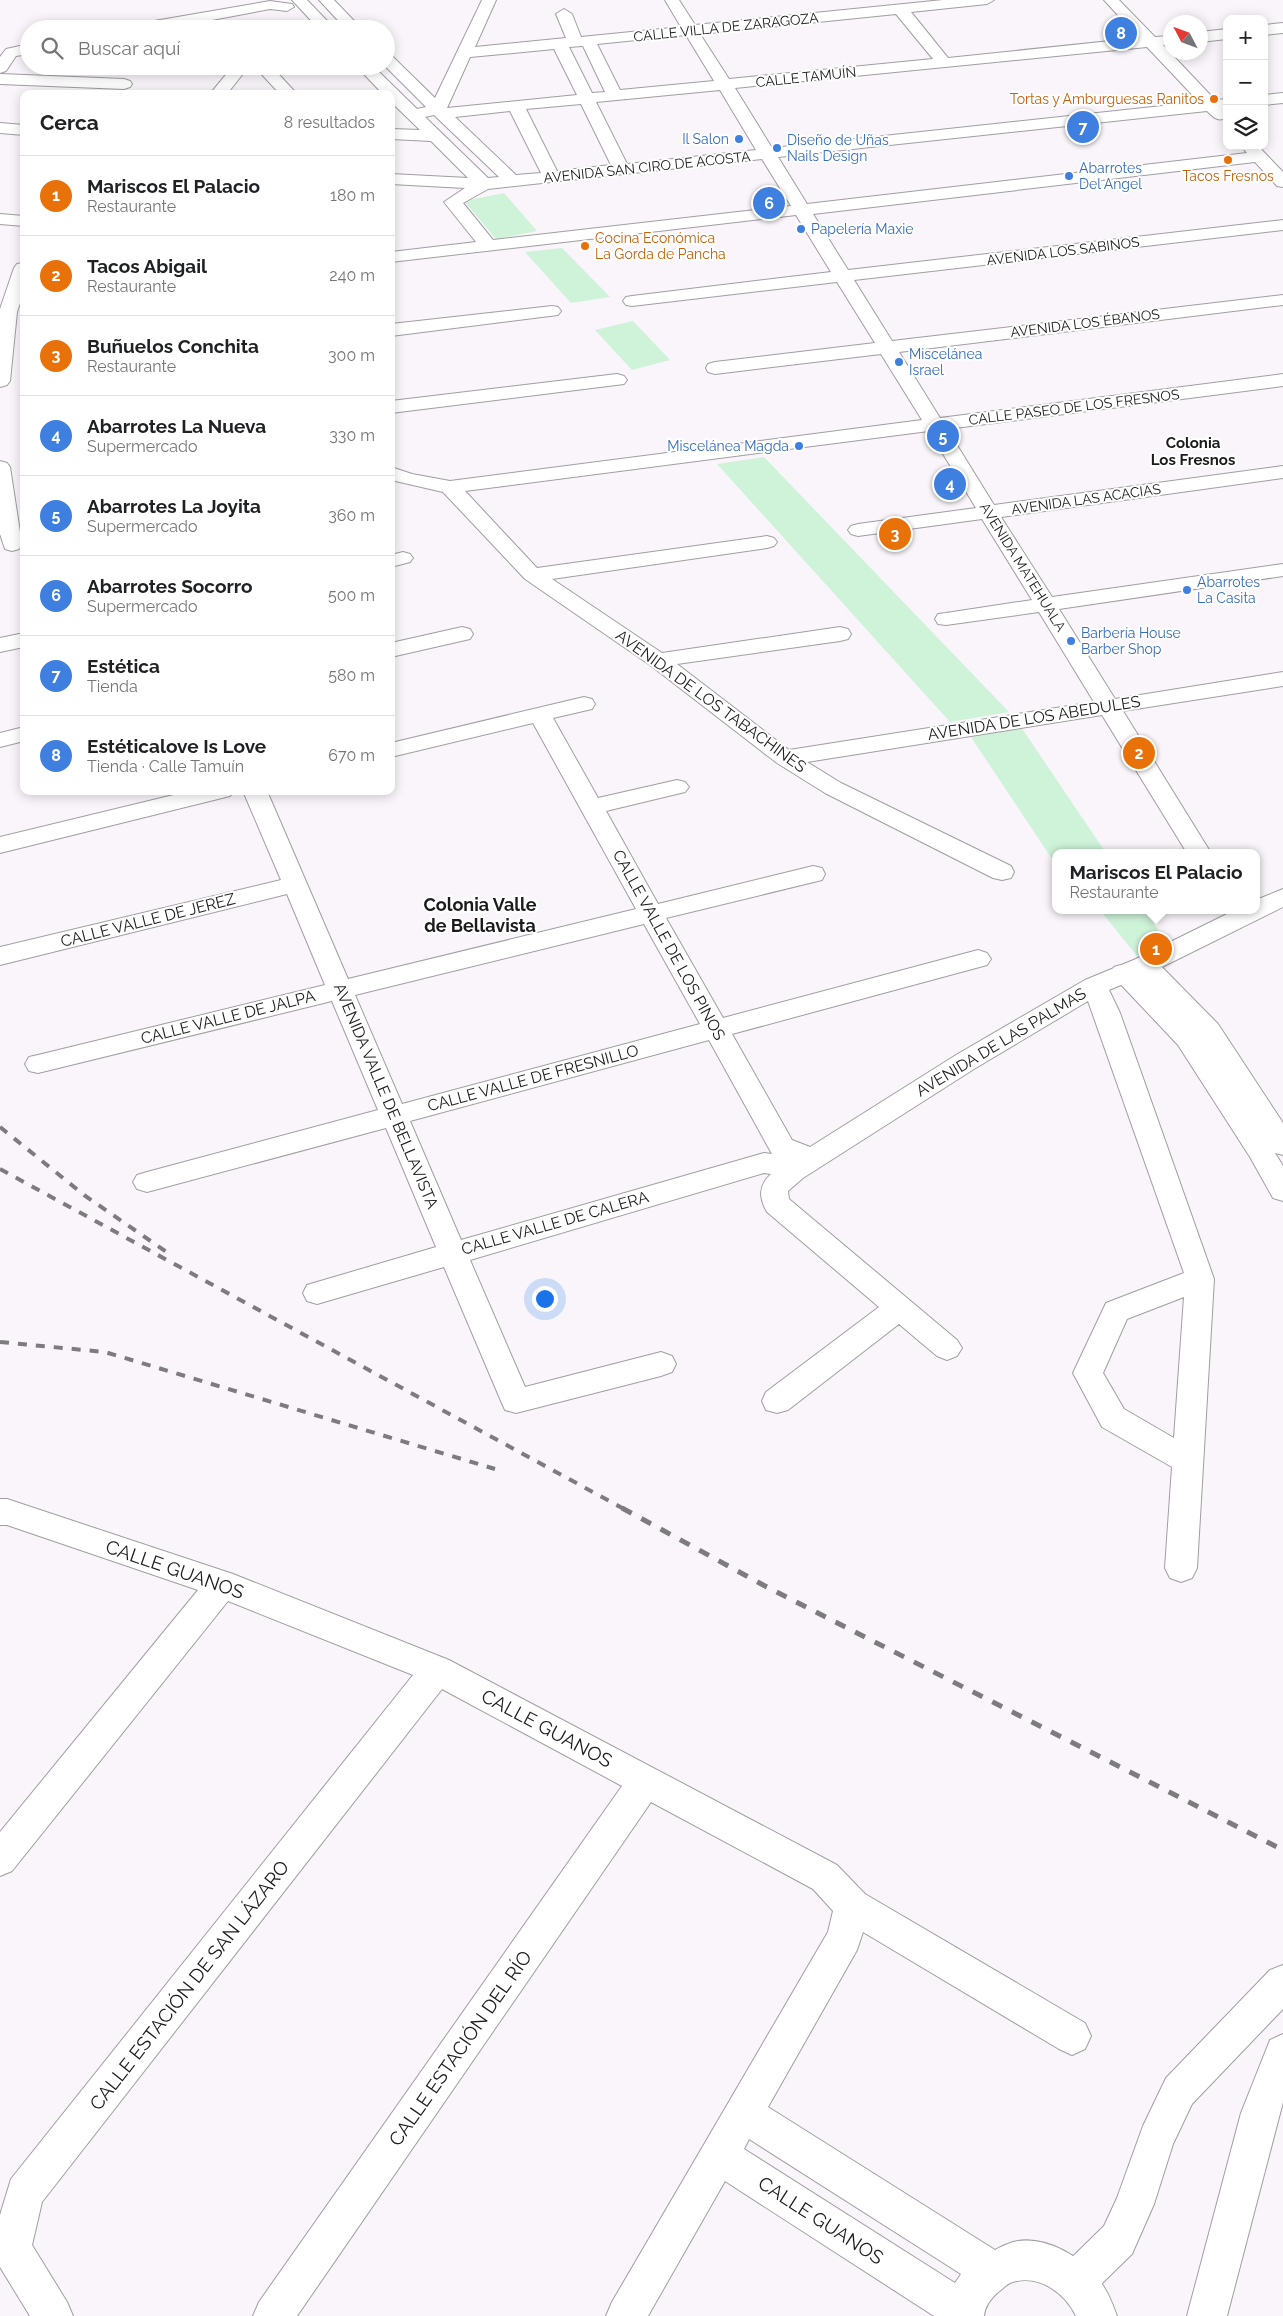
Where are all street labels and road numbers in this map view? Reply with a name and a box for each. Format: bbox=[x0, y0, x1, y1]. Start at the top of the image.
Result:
street label: CALLE VILLA DE ZARAGOZA bbox=[633, 9, 820, 45]
street label: CALLE TAMUÍN bbox=[755, 63, 857, 90]
street label: AVENIDA SAN CIRO DE ACOSTA bbox=[543, 148, 752, 186]
street label: AVENIDA LOS SABINOS bbox=[986, 234, 1141, 268]
street label: AVENIDA LOS ÉBANOS bbox=[1009, 305, 1161, 340]
street label: CALLE PASEO DE LOS FRESNOS bbox=[968, 386, 1181, 428]
street label: AVENIDA LAS ACACIAS bbox=[1010, 481, 1162, 517]
street label: AVENIDA MATEHUALA bbox=[977, 500, 1069, 635]
street label: AVENIDA DE LOS TABACHINES bbox=[612, 626, 810, 777]
street label: AVENIDA DE LOS ABEDULES bbox=[926, 692, 1142, 744]
street label: CALLE VALLE DE LOS PINOS bbox=[609, 846, 729, 1044]
street label: CALLE VALLE DE JEREZ bbox=[59, 889, 237, 951]
street label: AVENIDA VALLE DE BELLAVISTA bbox=[330, 980, 442, 1212]
street label: AVENIDA DE LAS PALMAS bbox=[913, 983, 1090, 1100]
street label: CALLE VALLE DE JALPA bbox=[139, 986, 317, 1048]
street label: CALLE VALLE DE FRESNILLO bbox=[425, 1041, 641, 1115]
street label: CALLE VALLE DE CALERA bbox=[459, 1187, 651, 1259]
street label: CALLE GUANOS bbox=[103, 1535, 247, 1603]
street label: CALLE GUANOS bbox=[478, 1684, 616, 1772]
street label: CALLE ESTACIÓN DE SAN LÁZARO bbox=[85, 1856, 293, 2114]
street label: CALLE ESTACIÓN DEL RÍO bbox=[384, 1946, 536, 2150]
street label: CALLE GUANOS bbox=[754, 2171, 888, 2269]

